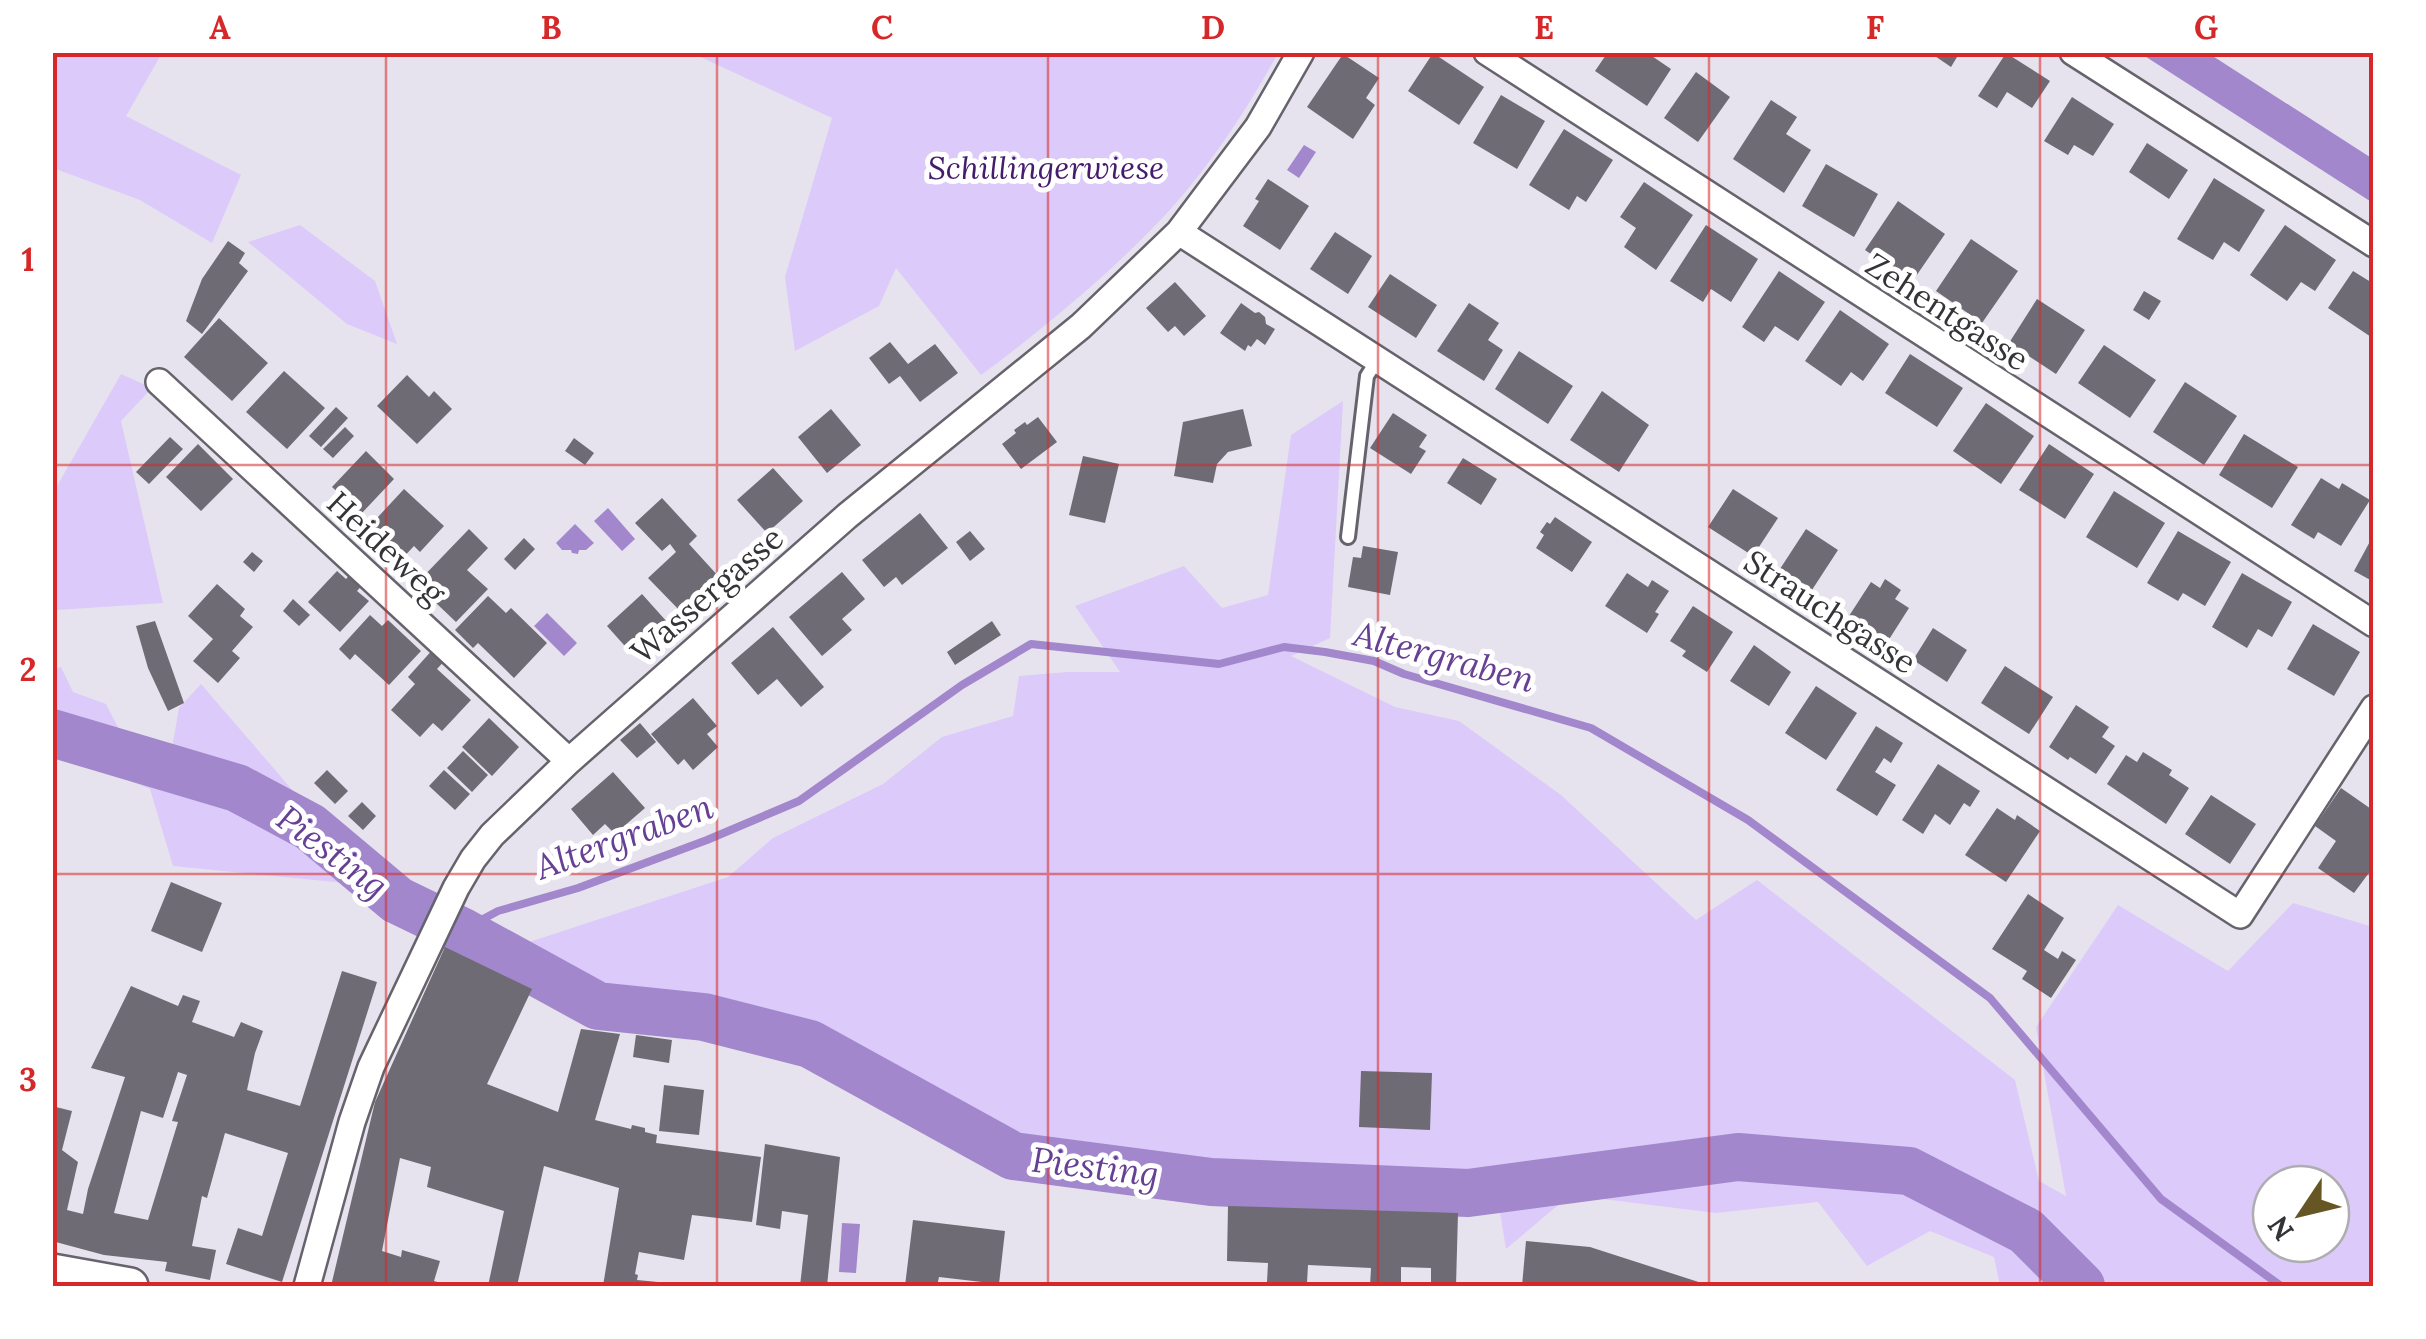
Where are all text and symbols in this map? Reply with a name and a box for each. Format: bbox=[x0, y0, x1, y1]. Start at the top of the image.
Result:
text: A bbox=[209, 7, 231, 48]
text: B bbox=[540, 7, 562, 48]
text: C bbox=[871, 7, 893, 48]
text: D bbox=[1201, 7, 1225, 48]
text: E bbox=[1534, 7, 1554, 48]
text: F bbox=[1866, 7, 1884, 48]
text: G bbox=[2194, 7, 2218, 48]
park label: Schillingerwiese bbox=[928, 147, 1164, 188]
text: 1 bbox=[22, 239, 35, 280]
street label: Zehentgasse bbox=[1858, 244, 2036, 379]
street label: Heideweg bbox=[319, 482, 455, 614]
street label: Wassergasse bbox=[622, 517, 791, 672]
street label: Strauchgasse bbox=[1737, 541, 1924, 682]
water label: Altergraben bbox=[1348, 610, 1540, 702]
text: 2 bbox=[19, 649, 37, 690]
water label: Altergraben bbox=[528, 783, 719, 890]
water label: Piesting bbox=[268, 795, 397, 908]
text: 3 bbox=[19, 1059, 37, 1100]
water label: Piesting bbox=[1029, 1136, 1161, 1197]
north arrow bbox=[2251, 1164, 2351, 1264]
text: N bbox=[2260, 1209, 2301, 1248]

